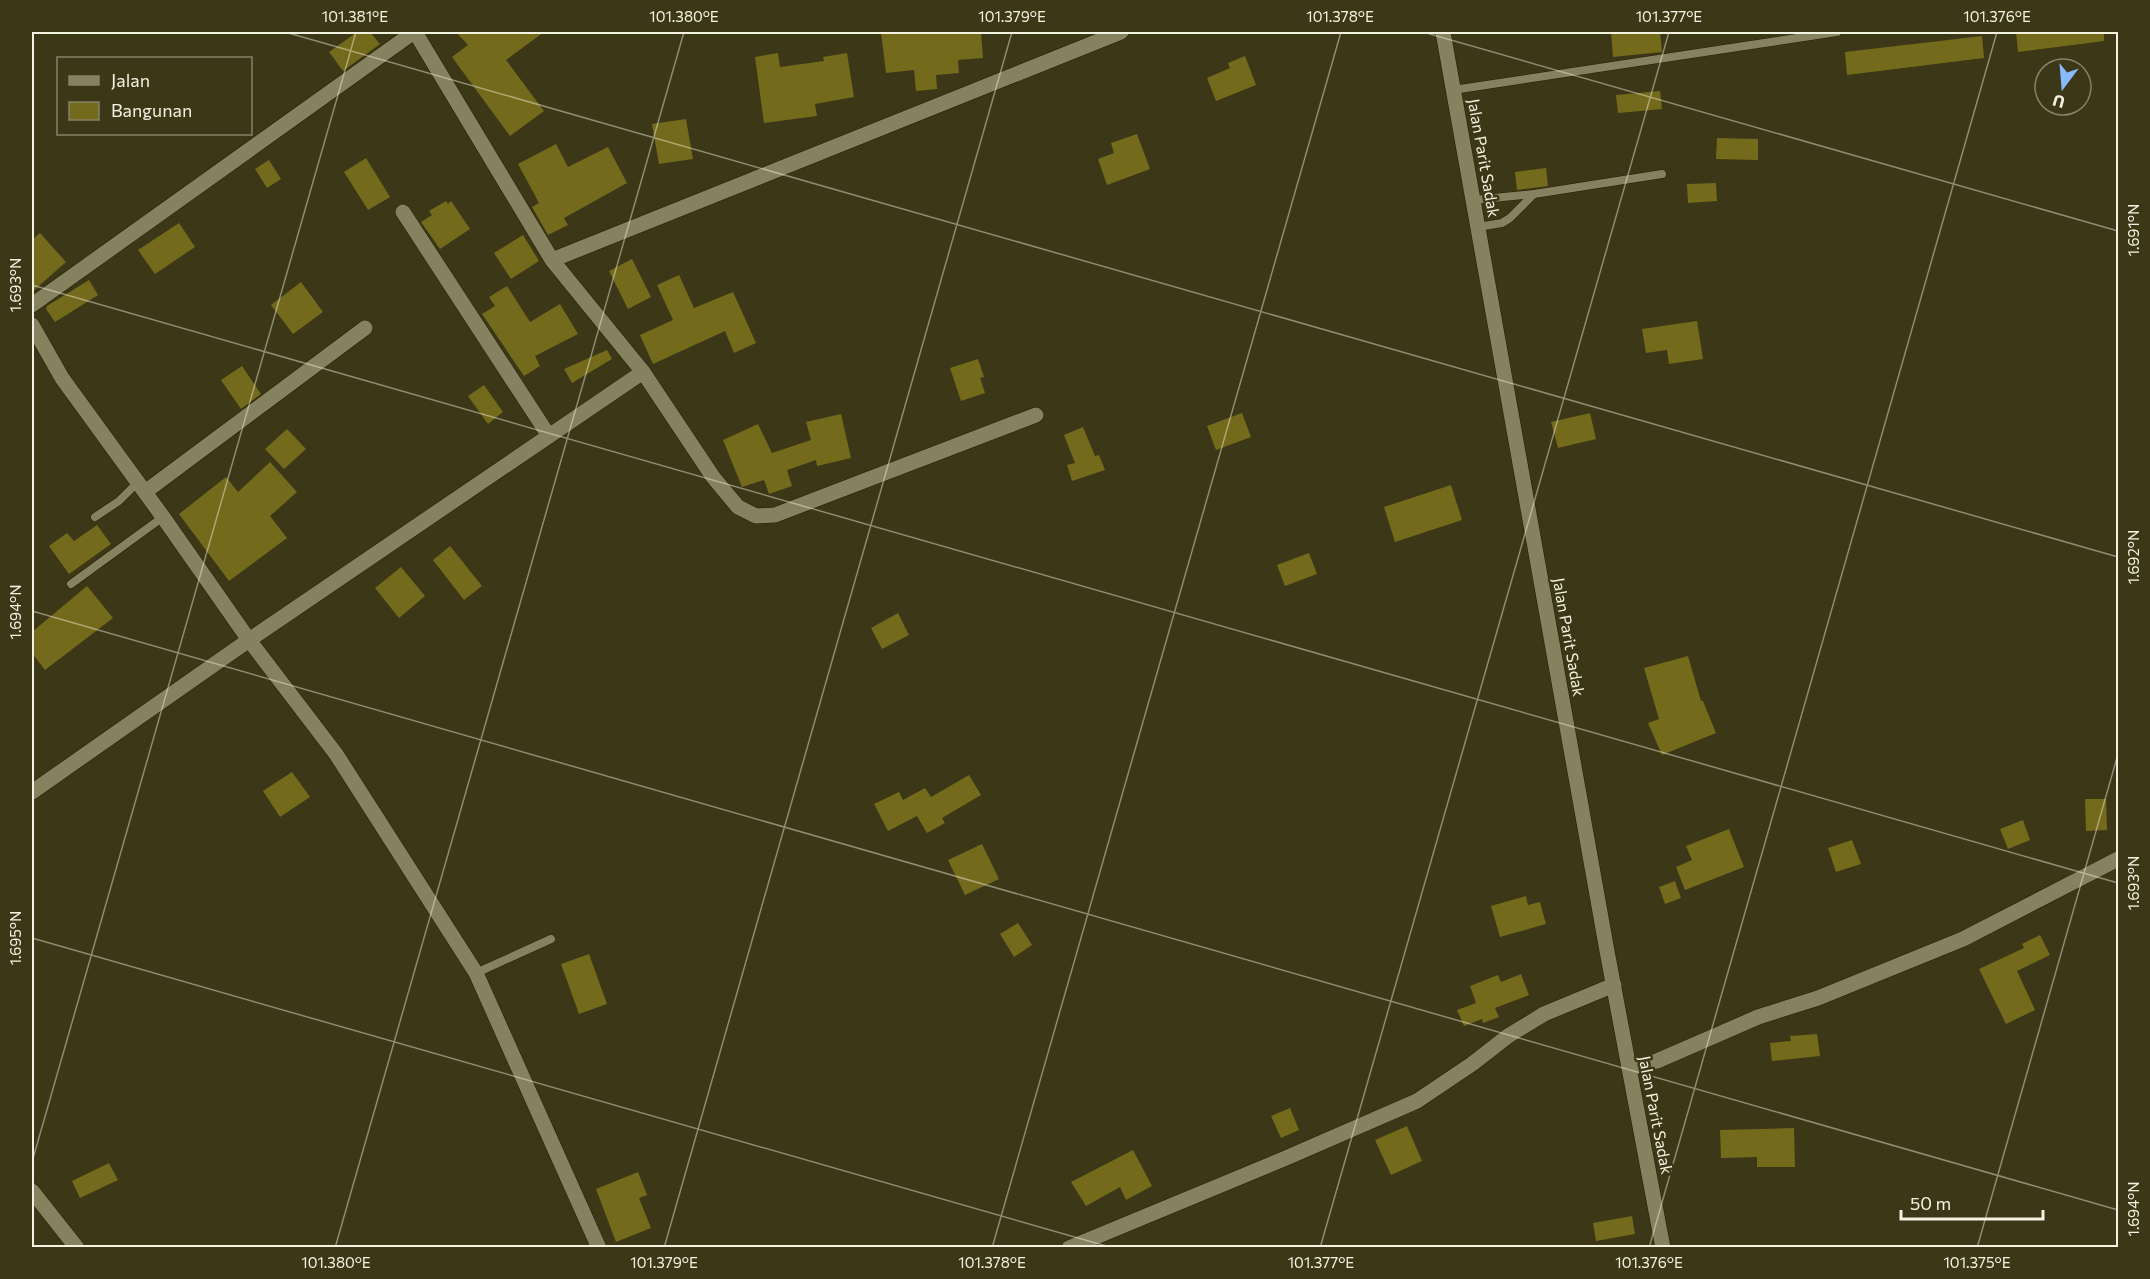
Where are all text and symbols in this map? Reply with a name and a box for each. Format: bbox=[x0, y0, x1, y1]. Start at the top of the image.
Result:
text: 101.381°E bbox=[322, 7, 388, 25]
text: 101.380°E bbox=[649, 7, 719, 25]
text: 101.379°E bbox=[978, 7, 1046, 25]
text: 101.378°E bbox=[1306, 7, 1374, 25]
text: 101.377°E bbox=[1636, 7, 1702, 25]
text: 101.376°E bbox=[1963, 7, 2031, 25]
legend bbox=[57, 57, 252, 135]
north arrow bbox=[2033, 57, 2093, 117]
text: Jalan bbox=[111, 69, 150, 91]
text: U bbox=[2051, 91, 2067, 113]
street label: Jalan Parit Sadak bbox=[1465, 97, 1504, 219]
text: Bangunan bbox=[111, 99, 192, 121]
text: 1.691°N bbox=[2124, 204, 2142, 256]
text: 1.693°N bbox=[6, 258, 24, 312]
text: 1.692°N bbox=[2124, 530, 2142, 584]
street label: Jalan Parit Sadak bbox=[1550, 576, 1589, 698]
text: 1.694°N bbox=[6, 584, 24, 640]
text: 1.693°N bbox=[2124, 856, 2142, 910]
text: 1.695°N bbox=[6, 911, 24, 965]
street label: Jalan Parit Sadak bbox=[1636, 1054, 1677, 1176]
text: 1.694°N bbox=[2124, 1181, 2142, 1237]
scale bar bbox=[1901, 1183, 2044, 1221]
text: 50 m bbox=[1910, 1192, 1951, 1214]
text: 101.380°E bbox=[301, 1253, 371, 1271]
text: 101.379°E bbox=[630, 1253, 698, 1271]
text: 101.378°E bbox=[958, 1253, 1026, 1271]
text: 101.377°E bbox=[1288, 1253, 1354, 1271]
text: 101.376°E bbox=[1615, 1253, 1683, 1271]
text: 101.375°E bbox=[1943, 1253, 2011, 1271]

